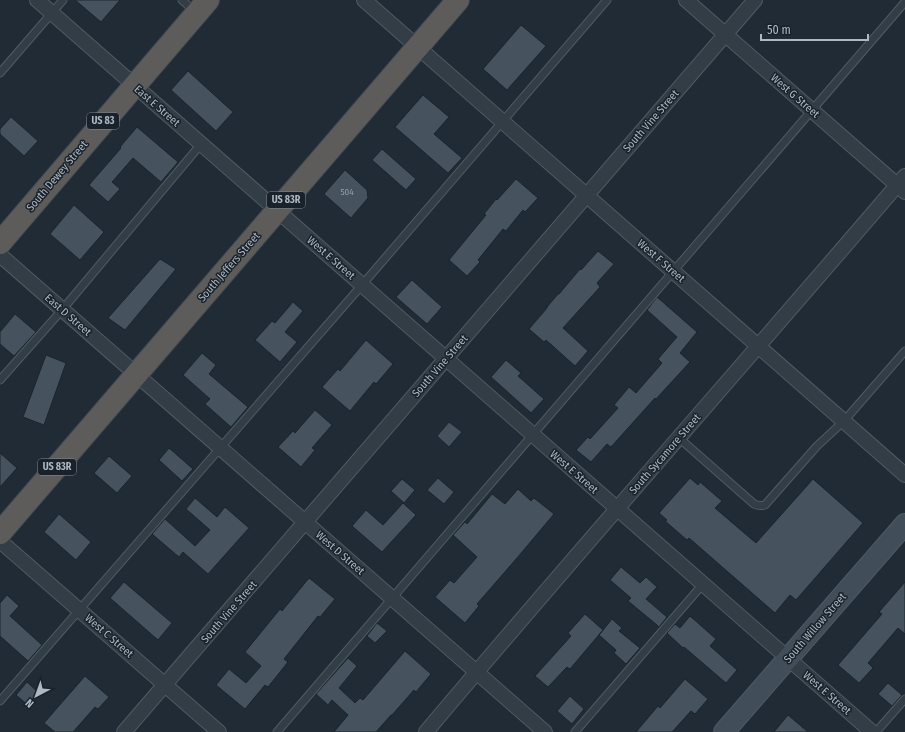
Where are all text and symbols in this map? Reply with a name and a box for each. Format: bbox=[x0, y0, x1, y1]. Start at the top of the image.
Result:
scale bar bbox=[761, 16, 868, 42]
text: 50 m bbox=[767, 23, 791, 37]
street label: West G Street bbox=[768, 71, 822, 121]
street label: East E Street bbox=[132, 83, 183, 130]
street label: South Vine Street bbox=[620, 87, 682, 155]
road number: US 83 bbox=[87, 113, 119, 129]
street label: South Dewey Street bbox=[24, 138, 90, 214]
house number: 504 bbox=[340, 187, 354, 197]
road number: US 83R bbox=[267, 192, 305, 208]
street label: South Jeffers Street bbox=[195, 229, 263, 304]
street label: West E Street bbox=[304, 234, 358, 283]
street label: West F Street bbox=[635, 237, 688, 285]
street label: East D Street bbox=[42, 291, 94, 339]
street label: South Vine Street bbox=[409, 332, 471, 400]
street label: South Sycamore Street bbox=[627, 411, 704, 497]
street label: West E Street bbox=[547, 448, 601, 497]
road number: US 83R bbox=[38, 459, 76, 475]
street label: West D Street bbox=[313, 528, 367, 578]
street label: South Vine Street bbox=[198, 578, 260, 646]
street label: South Willow Street bbox=[781, 590, 849, 666]
street label: West C Street bbox=[82, 612, 136, 661]
street label: West E Street bbox=[800, 669, 854, 718]
north arrow bbox=[16, 676, 56, 716]
text: N bbox=[23, 696, 37, 710]

